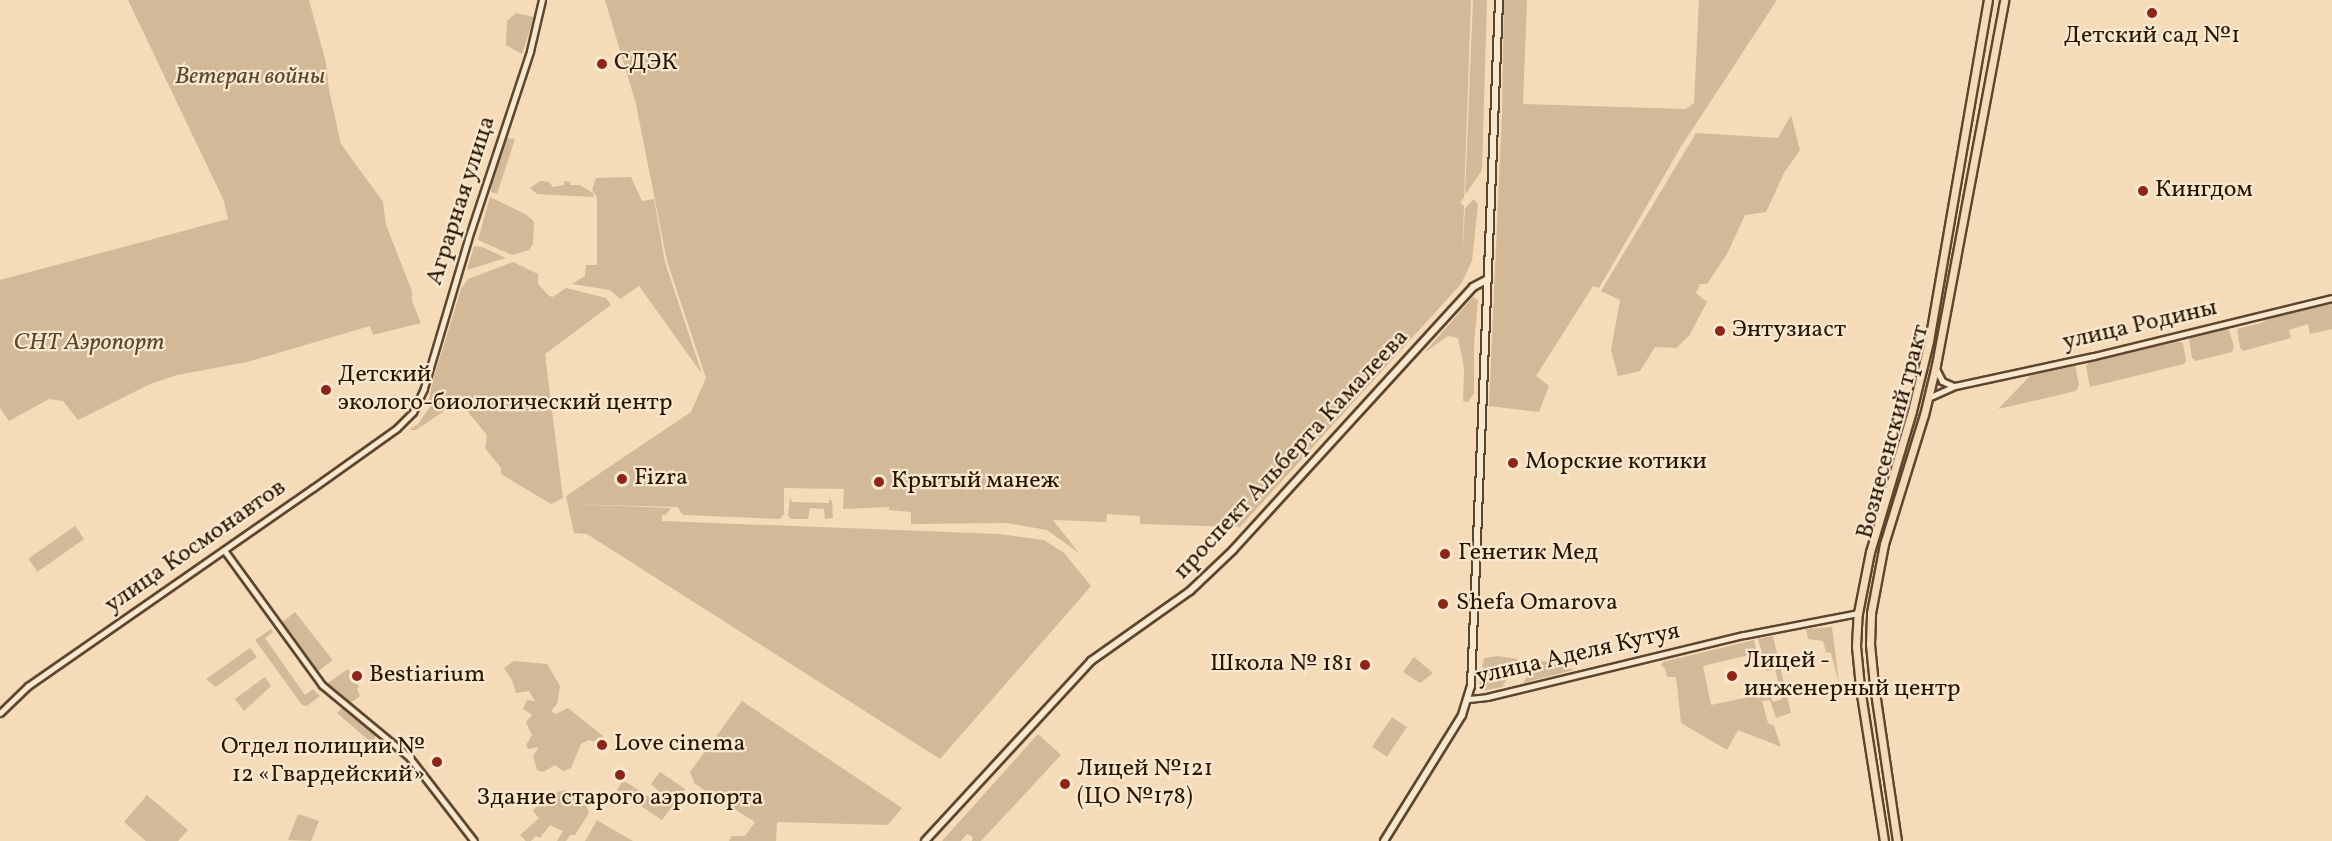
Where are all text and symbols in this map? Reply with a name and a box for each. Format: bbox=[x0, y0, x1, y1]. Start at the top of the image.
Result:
marker: Детский сад №1 bbox=[2145, 6, 2159, 20]
place label: Детский сад №1 bbox=[2064, 23, 2240, 51]
place label: СДЭК bbox=[614, 50, 678, 78]
marker: СДЭК bbox=[595, 57, 609, 71]
park label: Ветеран войны bbox=[175, 64, 325, 92]
street label: Аграрная улица bbox=[421, 112, 503, 290]
place label: Кингдом bbox=[2155, 177, 2253, 205]
marker: Кингдом bbox=[2136, 184, 2150, 198]
street label: улица Родины bbox=[2060, 294, 2220, 358]
place label: Энтузиаст bbox=[1732, 317, 1846, 345]
street label: Вознесенский тракт bbox=[1851, 322, 1937, 542]
street label: проспект Альберта Камалеева bbox=[1168, 324, 1416, 586]
marker: Энтузиаст bbox=[1713, 324, 1727, 338]
park label: СНТ Аэропорт bbox=[14, 330, 164, 358]
place label: Детский эколого-биологический центр bbox=[338, 362, 672, 418]
marker: Детский эколого-биологический центр bbox=[319, 383, 333, 397]
place label: Морские котики bbox=[1525, 449, 1707, 477]
marker: Морские котики bbox=[1506, 456, 1520, 470]
place label: Fizra bbox=[634, 465, 688, 493]
place label: Крытый манеж bbox=[891, 468, 1060, 496]
marker: Fizra bbox=[615, 472, 629, 486]
street label: улица Космонавтов bbox=[100, 474, 292, 620]
marker: Крытый манеж bbox=[872, 475, 886, 489]
place label: Генетик Мед bbox=[1458, 540, 1598, 568]
marker: Генетик Мед bbox=[1436, 545, 1454, 563]
place label: Shefa Omarova bbox=[1456, 590, 1618, 618]
marker: Shefa Omarova bbox=[1434, 595, 1452, 613]
street label: улица Аделя Кутуя bbox=[1473, 618, 1683, 692]
place label: Лицей - инженерный центр bbox=[1744, 648, 1961, 704]
place label: Школа № 181 bbox=[1210, 651, 1353, 679]
marker: Школа № 181 bbox=[1358, 658, 1372, 672]
place label: Bestiarium bbox=[369, 662, 485, 690]
marker: Bestiarium bbox=[350, 669, 364, 683]
marker: Лицей - инженерный центр bbox=[1725, 669, 1739, 683]
place label: Love cinema bbox=[614, 731, 745, 759]
place label: Отдел полиции № 12 «Гвардейский» bbox=[221, 734, 425, 790]
marker: Love cinema bbox=[595, 738, 609, 752]
marker: Отдел полиции № 12 «Гвардейский» bbox=[430, 755, 444, 769]
place label: Лицей №121 (ЦО №178) bbox=[1077, 756, 1213, 812]
marker: Здание старого аэропорта bbox=[613, 768, 627, 782]
marker: Лицей №121 (ЦО №178) bbox=[1058, 777, 1072, 791]
place label: Здание старого аэропорта bbox=[477, 785, 763, 813]

